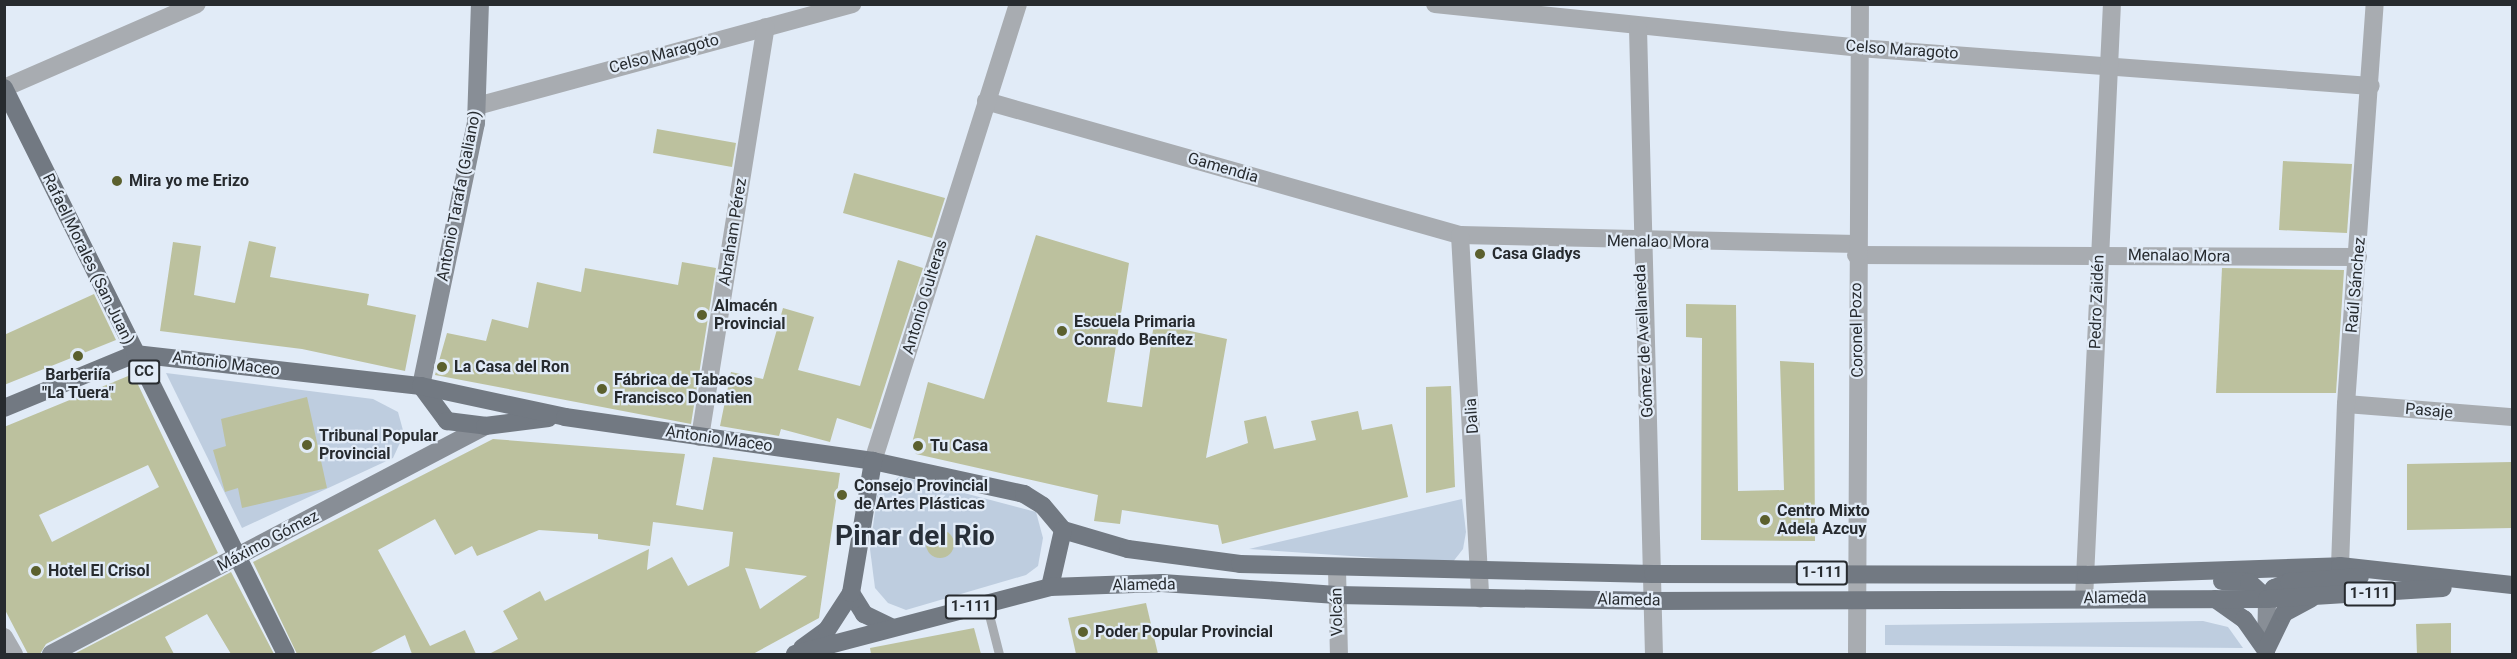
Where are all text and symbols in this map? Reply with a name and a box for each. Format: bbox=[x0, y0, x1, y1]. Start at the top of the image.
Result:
street label: Celso Maragoto bbox=[607, 30, 721, 78]
street label: Celso Maragoto bbox=[1845, 36, 1959, 64]
street label: Antonio Tarafa (Galiano) bbox=[433, 109, 485, 283]
street label: Gamendia bbox=[1185, 149, 1261, 187]
street label: Rafael Morales (San Juan) bbox=[38, 170, 138, 348]
place label: Mira yo me Erizo bbox=[129, 171, 249, 191]
marker: Mira yo me Erizo bbox=[110, 174, 124, 188]
street label: Abraham Pérez bbox=[715, 177, 751, 287]
street label: Menalao Mora bbox=[1607, 232, 1709, 252]
street label: Raúl Sánchez bbox=[2342, 236, 2370, 334]
street label: Antonio Gulteras bbox=[898, 237, 952, 357]
place label: Casa Gladys bbox=[1492, 244, 1581, 264]
street label: Menalao Mora bbox=[2128, 246, 2230, 266]
marker: Casa Gladys bbox=[1473, 247, 1487, 261]
street label: Pedro Zaidén bbox=[2086, 255, 2108, 349]
street label: Gómez de Avellaneda bbox=[1630, 264, 1658, 418]
street label: Coronel Pozo bbox=[1847, 282, 1867, 378]
place label: Almacén Provincial bbox=[714, 296, 786, 334]
marker: Almacén Provincial bbox=[695, 308, 709, 322]
place label: Escuela Primaria Conrado Benítez bbox=[1074, 312, 1195, 350]
marker: Escuela Primaria Conrado Benítez bbox=[1055, 324, 1069, 338]
street label: Antonio Maceo bbox=[171, 348, 281, 380]
marker: Barberiía "La Tuera" bbox=[71, 349, 85, 363]
place label: La Casa del Ron bbox=[454, 357, 569, 377]
road number: CC bbox=[128, 360, 160, 384]
marker: La Casa del Ron bbox=[435, 360, 449, 374]
place label: Barberiía "La Tuera" bbox=[42, 365, 114, 403]
place label: Fábrica de Tabacos Francisco Donatien bbox=[614, 370, 753, 408]
marker: Fábrica de Tabacos Francisco Donatien bbox=[595, 382, 609, 396]
street label: Dalia bbox=[1461, 398, 1483, 434]
street label: Pasaje bbox=[2404, 399, 2454, 423]
street label: Antonio Maceo bbox=[664, 422, 774, 456]
place label: Tribunal Popular Provincial bbox=[319, 426, 438, 464]
place label: Tu Casa bbox=[930, 436, 988, 456]
marker: Tribunal Popular Provincial bbox=[300, 438, 314, 452]
marker: Tu Casa bbox=[911, 439, 925, 453]
place label: Consejo Provincial de Artes Plásticas bbox=[854, 476, 988, 514]
marker: Consejo Provincial de Artes Plásticas bbox=[835, 488, 849, 502]
place label: Centro Mixto Adela Azcuy bbox=[1777, 501, 1870, 539]
street label: Máximo Gómez bbox=[214, 506, 322, 576]
marker: Centro Mixto Adela Azcuy bbox=[1758, 513, 1772, 527]
district label: Pinar del Rio bbox=[835, 519, 995, 553]
place label: Hotel El Crisol bbox=[48, 561, 150, 581]
road number: 1-111 bbox=[1795, 561, 1849, 585]
marker: Hotel El Crisol bbox=[29, 564, 43, 578]
street label: Alameda bbox=[1112, 575, 1176, 595]
road number: 1-111 bbox=[2343, 582, 2397, 606]
street label: Volcán bbox=[1327, 587, 1347, 637]
street label: Alameda bbox=[2083, 588, 2147, 608]
street label: Alameda bbox=[1597, 590, 1661, 610]
road number: 1-111 bbox=[944, 595, 998, 619]
place label: Poder Popular Provincial bbox=[1095, 622, 1273, 642]
marker: Poder Popular Provincial bbox=[1076, 625, 1090, 639]

